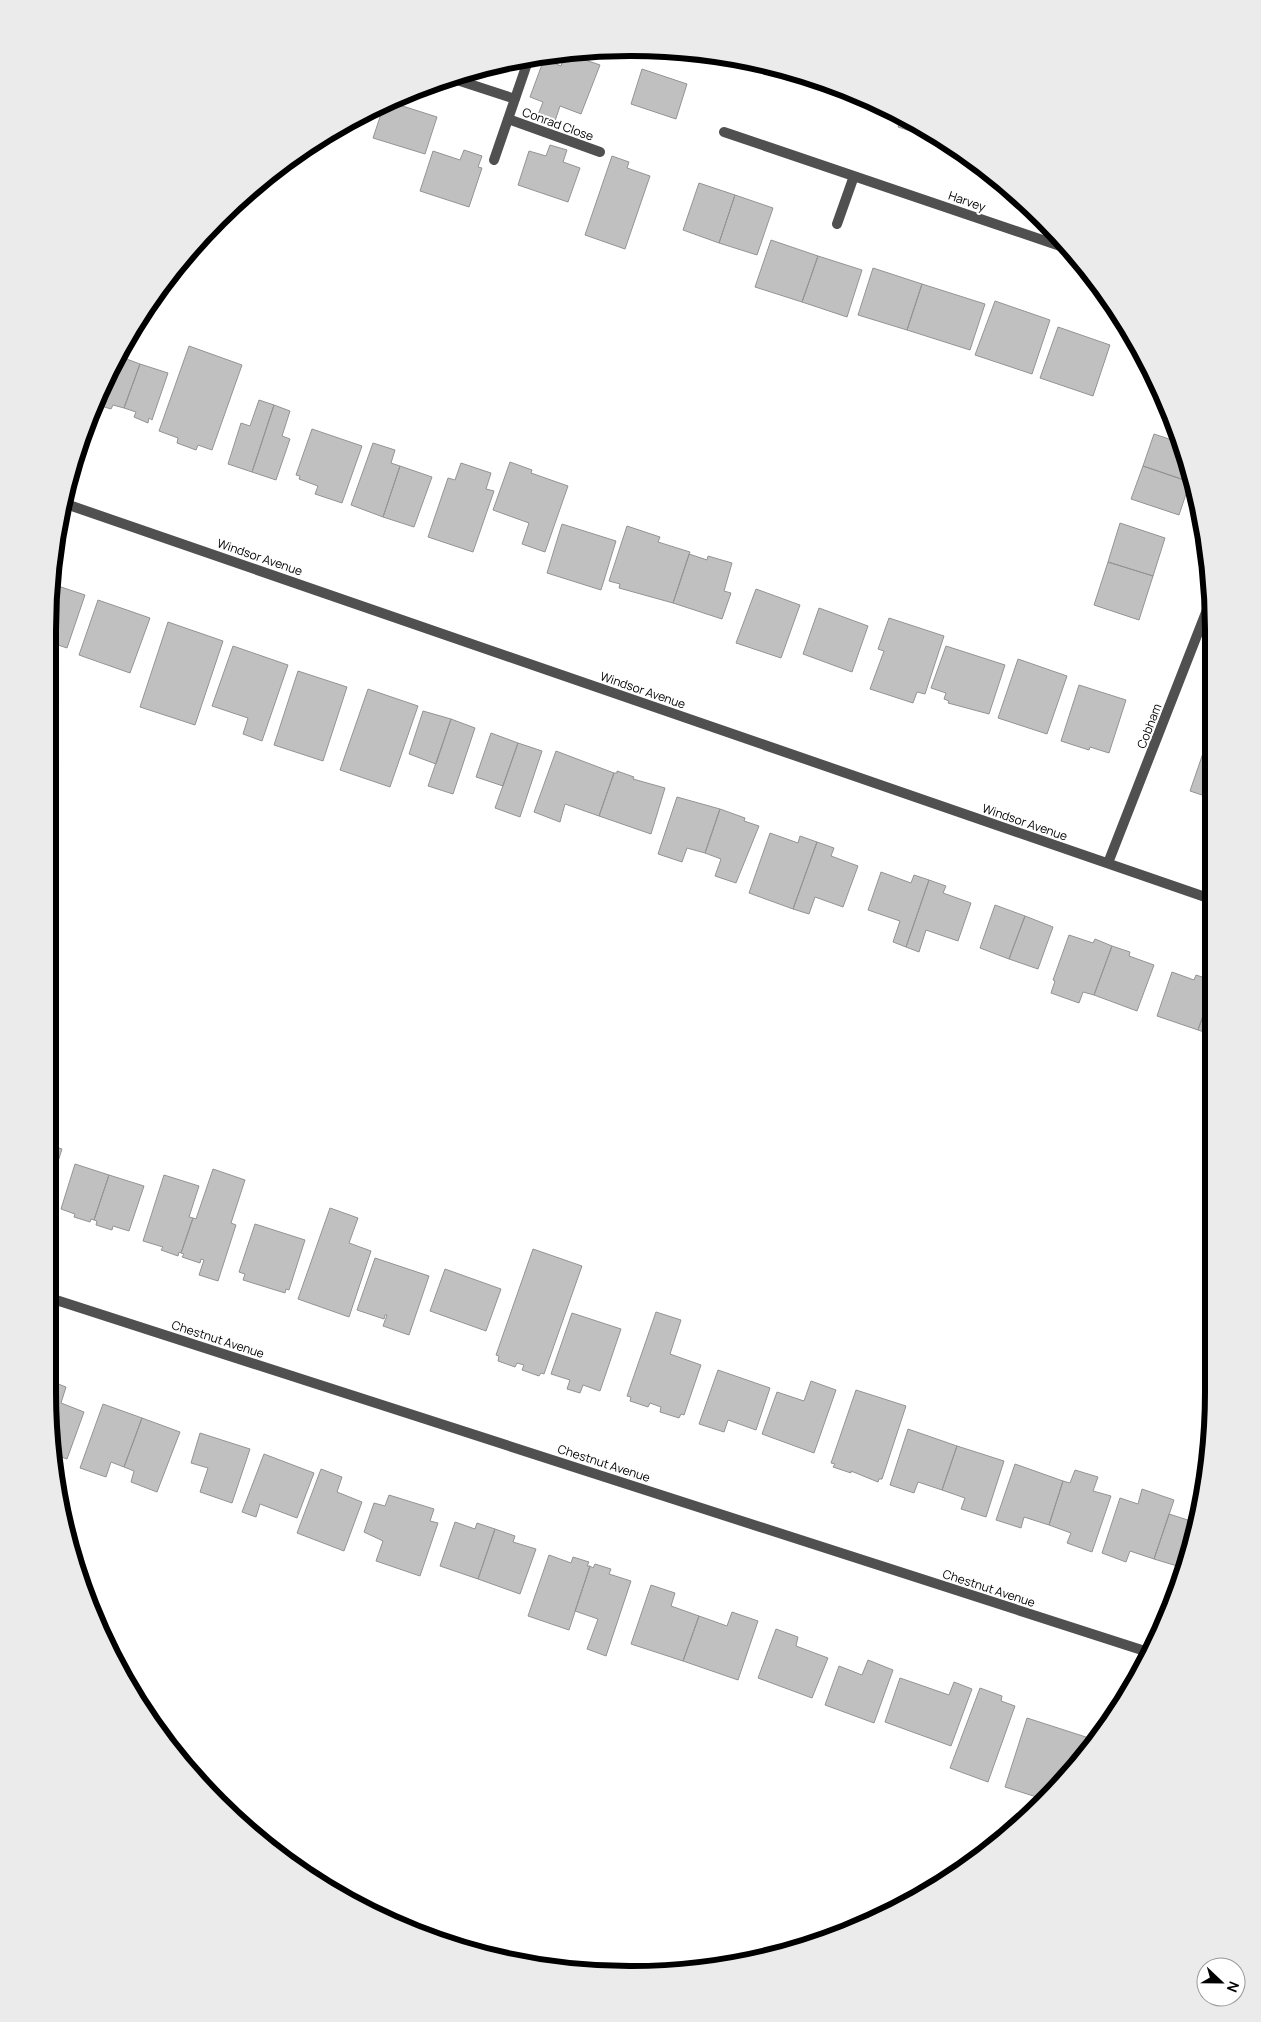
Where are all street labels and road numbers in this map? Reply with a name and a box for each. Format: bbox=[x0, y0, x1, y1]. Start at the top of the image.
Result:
street label: Conrad Close bbox=[520, 103, 596, 145]
street label: Harvey bbox=[946, 187, 988, 215]
street label: Windsor Avenue bbox=[215, 534, 305, 580]
street label: Windsor Avenue bbox=[598, 667, 688, 713]
street label: Cobham bbox=[1133, 701, 1165, 751]
street label: Windsor Avenue bbox=[980, 799, 1070, 845]
street label: Chestnut Avenue bbox=[170, 1316, 266, 1362]
street label: Chestnut Avenue bbox=[556, 1440, 652, 1486]
street label: Chestnut Avenue bbox=[941, 1565, 1037, 1611]

